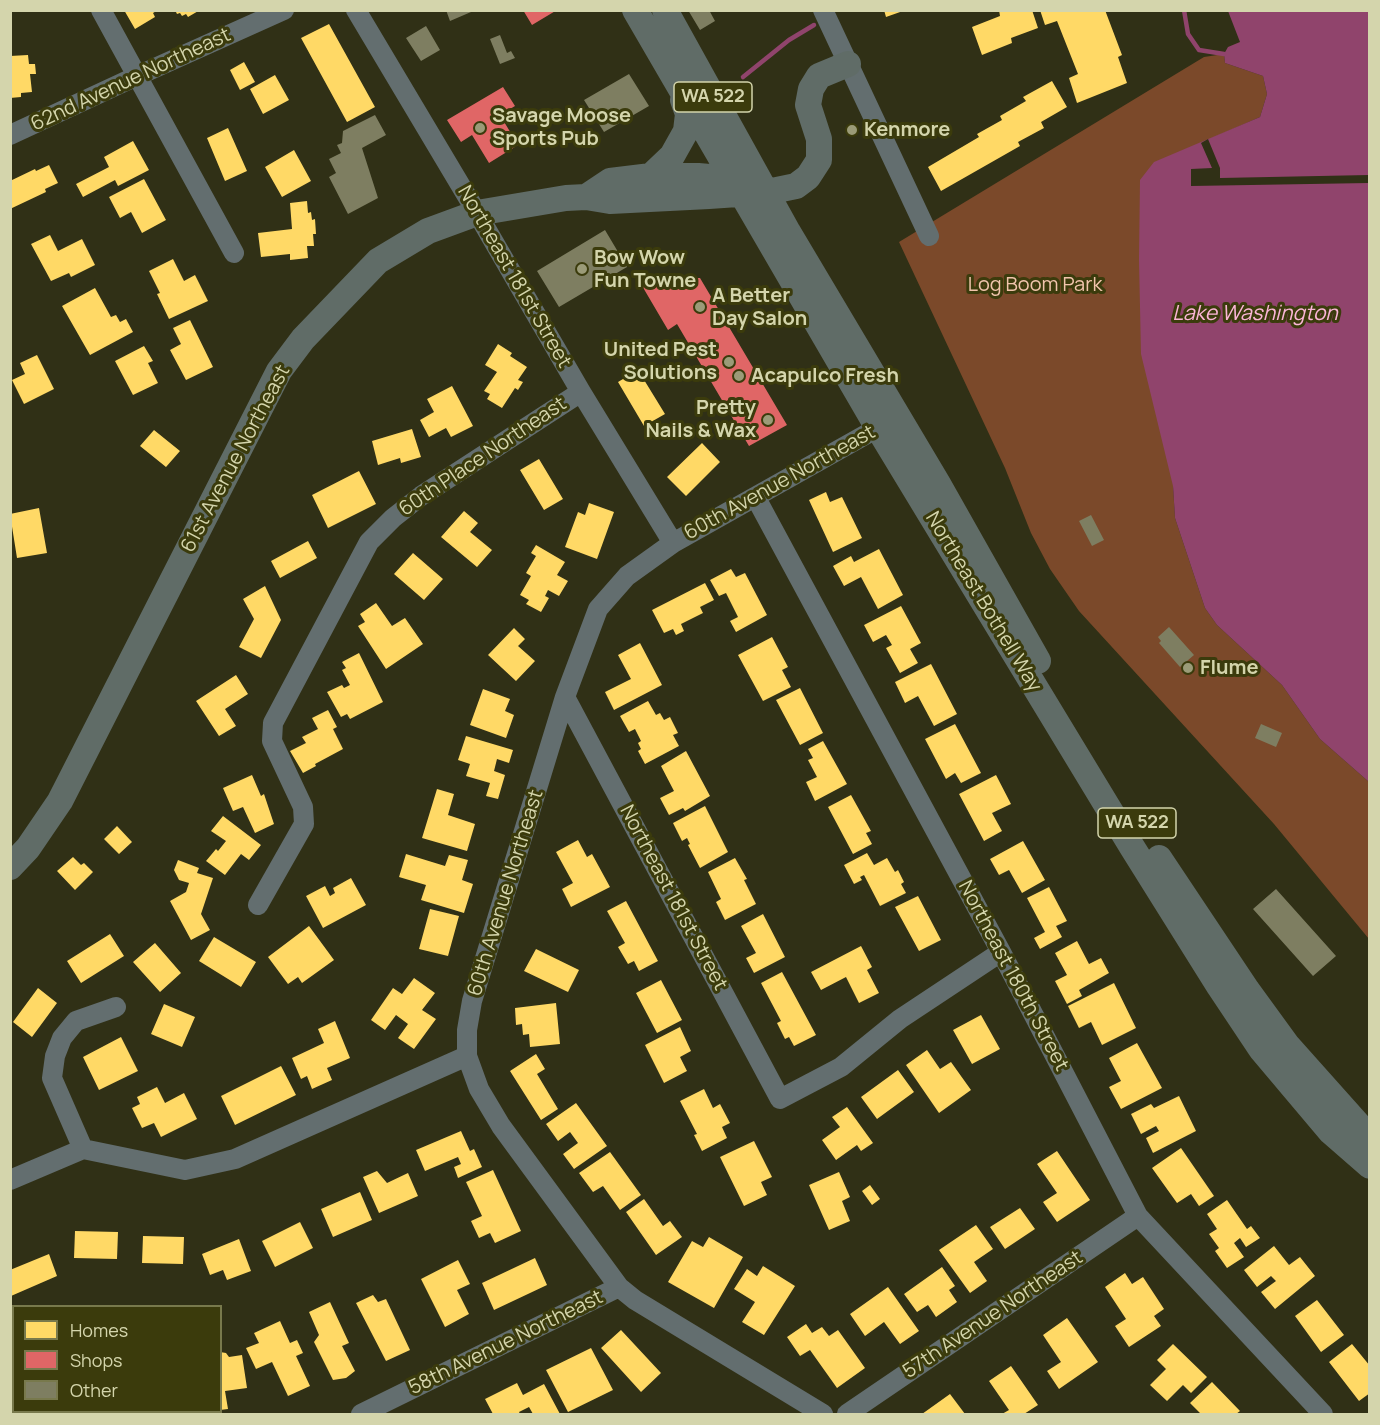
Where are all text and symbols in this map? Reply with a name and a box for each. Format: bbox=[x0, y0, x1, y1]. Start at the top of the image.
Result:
street label: 62nd Avenue Northeast bbox=[27, 23, 235, 137]
road number: WA 522 bbox=[674, 82, 752, 112]
place label: Savage Moose Sports Pub bbox=[492, 104, 631, 151]
place label: Kenmore bbox=[864, 118, 950, 142]
marker: Savage Moose Sports Pub bbox=[473, 121, 487, 135]
marker: Kenmore bbox=[845, 123, 859, 137]
street label: Northeast 181st Street bbox=[452, 182, 576, 372]
place label: Bow Wow Fun Towne bbox=[594, 246, 696, 293]
marker: Bow Wow Fun Towne bbox=[575, 262, 589, 276]
park label: Log Boom Park bbox=[968, 273, 1102, 297]
place label: A Better Day Salon bbox=[712, 284, 807, 331]
marker: A Better Day Salon bbox=[693, 300, 707, 314]
water label: Lake Washington bbox=[1172, 301, 1338, 327]
place label: United Pest Solutions bbox=[604, 338, 717, 385]
marker: United Pest Solutions bbox=[722, 355, 736, 369]
street label: 61st Avenue Northeast bbox=[176, 361, 296, 557]
place label: Acapulco Fresh bbox=[751, 364, 899, 388]
marker: Acapulco Fresh bbox=[732, 369, 746, 383]
street label: 60th Place Northeast bbox=[395, 392, 571, 522]
place label: Pretty Nails & Wax bbox=[645, 396, 756, 443]
marker: Pretty Nails & Wax bbox=[761, 413, 775, 427]
street label: 60th Avenue Northeast bbox=[680, 420, 880, 546]
street label: Northeast Bothell Way bbox=[920, 508, 1046, 696]
place label: Flume bbox=[1200, 656, 1258, 680]
marker: Flume bbox=[1181, 661, 1195, 675]
street label: 60th Avenue Northeast bbox=[463, 787, 549, 999]
street label: Northeast 181st Street bbox=[614, 801, 732, 995]
road number: WA 522 bbox=[1098, 808, 1176, 838]
street label: Northeast 180th Street bbox=[953, 877, 1073, 1075]
street label: 57th Avenue Northeast bbox=[899, 1246, 1087, 1384]
street label: 58th Avenue Northeast bbox=[405, 1285, 607, 1401]
legend bbox=[12, 1305, 222, 1413]
text: Homes bbox=[70, 1318, 128, 1342]
text: Shops bbox=[70, 1348, 122, 1372]
text: Other bbox=[70, 1378, 118, 1402]

